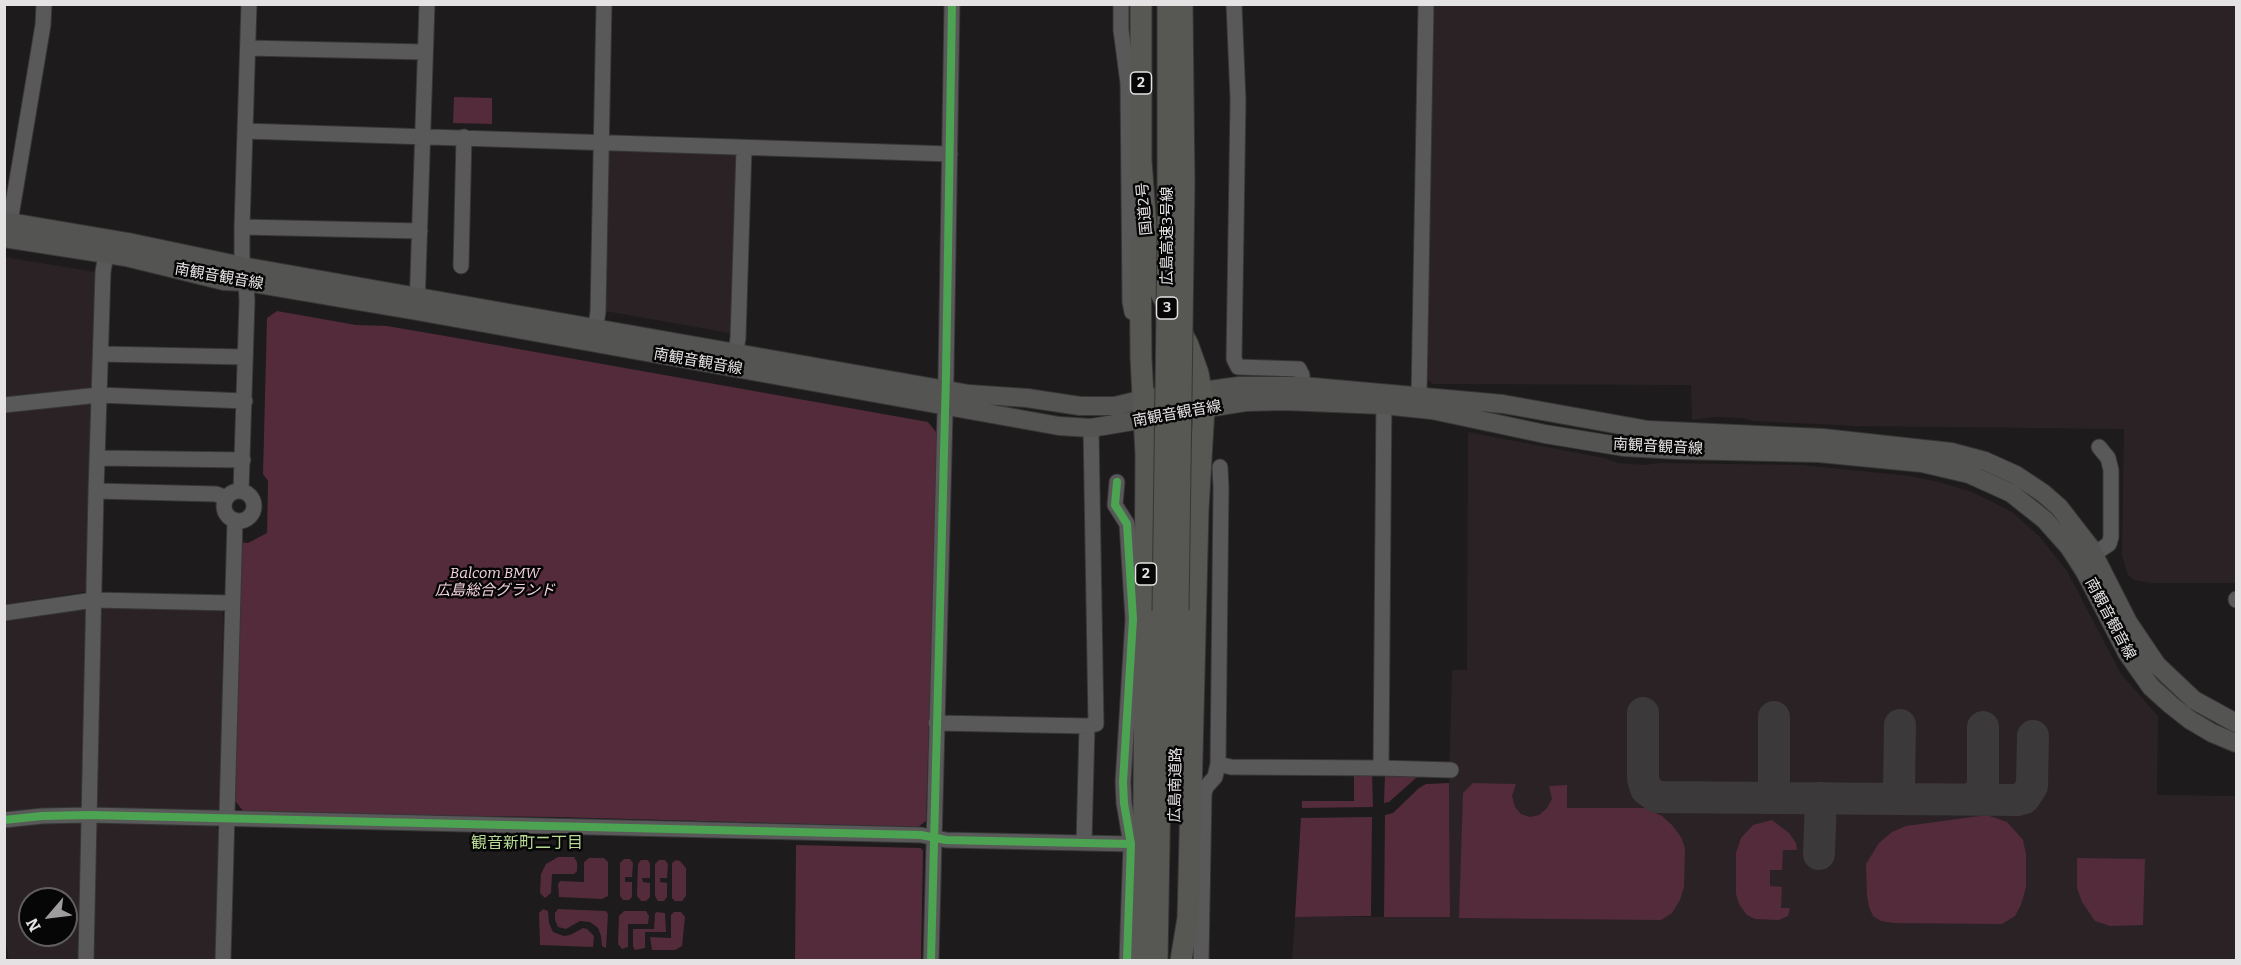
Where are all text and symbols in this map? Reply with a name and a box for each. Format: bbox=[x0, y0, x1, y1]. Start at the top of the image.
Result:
road number: 2 bbox=[1130, 72, 1152, 94]
street label: 国道2号 bbox=[1134, 182, 1156, 236]
street label: 広島高速3号線 bbox=[1159, 187, 1177, 285]
street label: 南観音観音線 bbox=[173, 260, 265, 294]
road number: 3 bbox=[1156, 297, 1178, 319]
street label: 南観音観音線 bbox=[652, 345, 744, 379]
street label: 南観音観音線 bbox=[1131, 397, 1223, 431]
street label: 南観音観音線 bbox=[1613, 436, 1703, 458]
road number: 2 bbox=[1136, 563, 1156, 585]
park label: Balcom BMW 広島総合グランド bbox=[435, 565, 555, 600]
street label: 南観音観音線 bbox=[2081, 575, 2139, 663]
street label: 広島南道路 bbox=[1166, 747, 1186, 823]
district label: 観音新町二丁目 bbox=[471, 834, 583, 854]
north arrow bbox=[18, 887, 78, 947]
text: N bbox=[22, 915, 45, 935]

